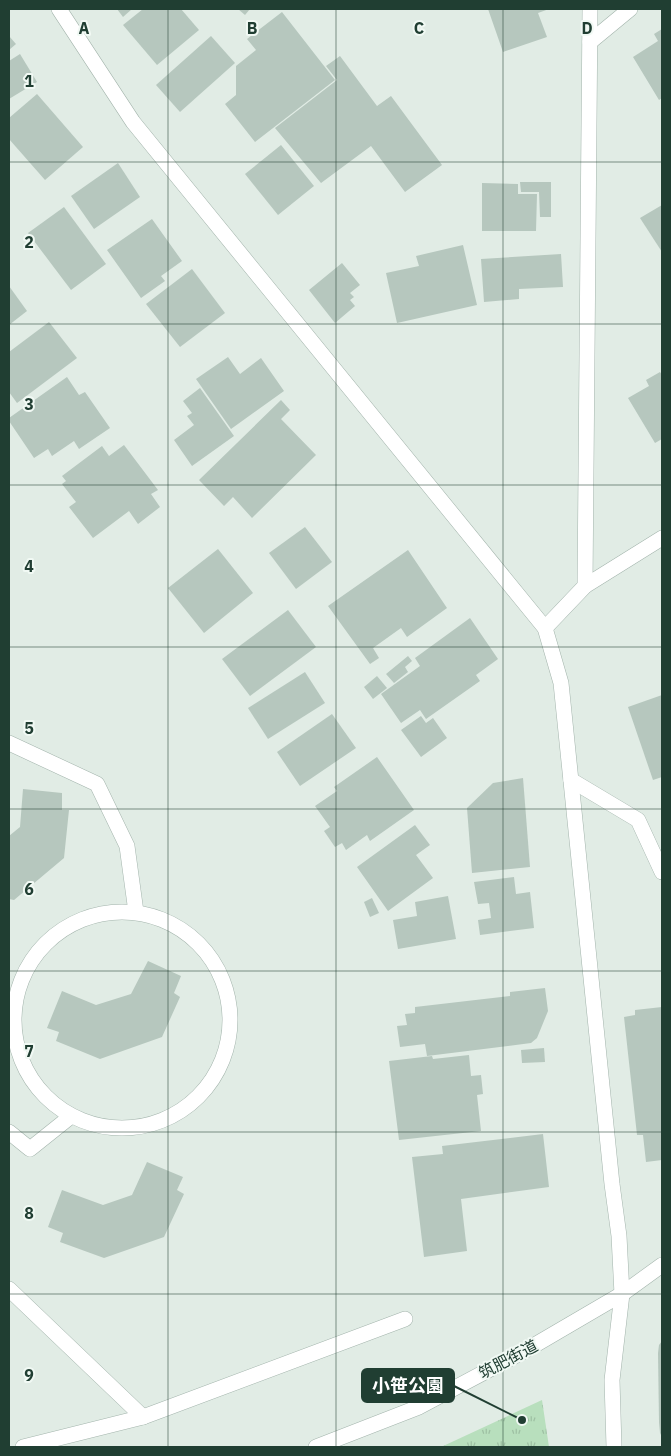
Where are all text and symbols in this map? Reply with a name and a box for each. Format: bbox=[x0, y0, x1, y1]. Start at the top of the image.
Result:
text: A bbox=[79, 18, 90, 38]
text: B bbox=[247, 18, 258, 38]
text: C bbox=[414, 18, 424, 38]
text: D bbox=[581, 18, 593, 38]
text: 1 bbox=[24, 71, 34, 91]
text: 2 bbox=[24, 232, 34, 252]
text: 3 bbox=[24, 394, 34, 414]
text: 4 bbox=[24, 556, 34, 576]
text: 5 bbox=[24, 718, 34, 738]
text: 6 bbox=[24, 879, 34, 899]
text: 7 bbox=[24, 1041, 34, 1061]
text: 8 bbox=[24, 1203, 34, 1223]
street label: 筑肥街道 bbox=[475, 1335, 541, 1383]
text: 9 bbox=[24, 1365, 34, 1385]
callout: 小笹公園 bbox=[362, 1369, 454, 1402]
text: 小笹公園 bbox=[372, 1374, 444, 1397]

